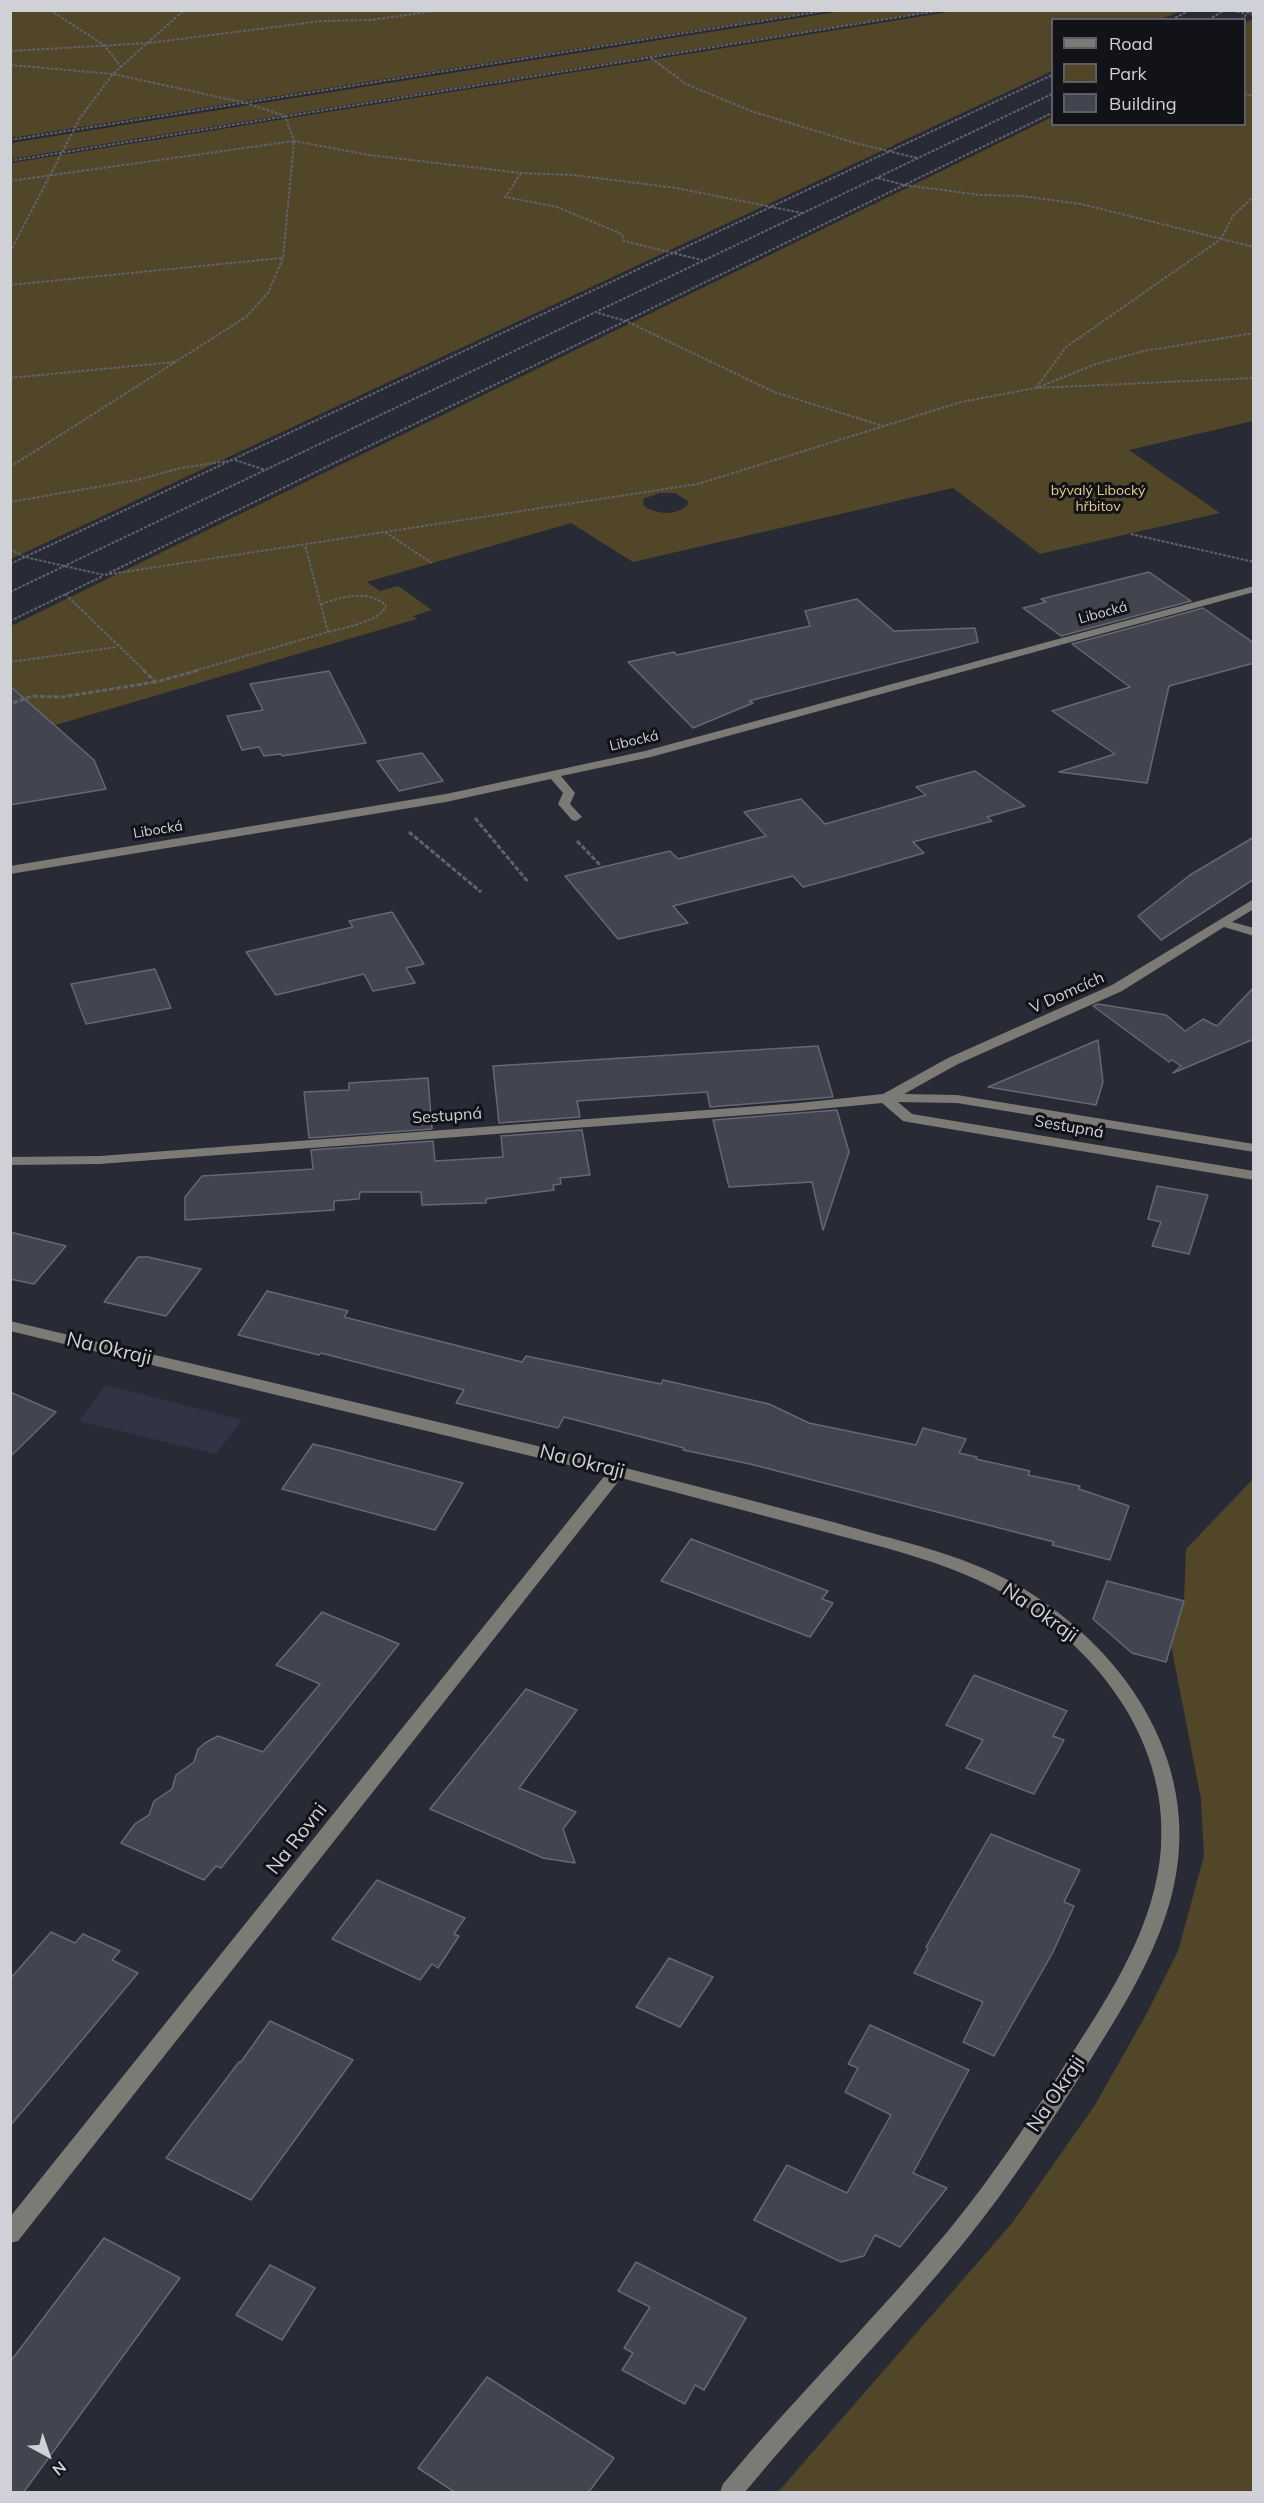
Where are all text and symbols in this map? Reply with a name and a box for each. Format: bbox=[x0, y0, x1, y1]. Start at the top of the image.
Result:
legend bbox=[1051, 18, 1246, 126]
text: Road bbox=[1109, 32, 1153, 55]
text: Park bbox=[1109, 62, 1147, 85]
text: Building bbox=[1109, 92, 1177, 115]
park label: bývalý Libocký hřbitov bbox=[1051, 483, 1145, 516]
street label: Libocká bbox=[1077, 598, 1129, 628]
street label: Libocká bbox=[608, 727, 660, 755]
street label: Libocká bbox=[132, 818, 184, 842]
street label: V Domcích bbox=[1027, 968, 1107, 1018]
street label: Sestupná bbox=[411, 1104, 483, 1128]
street label: Sestupná bbox=[1033, 1111, 1105, 1143]
street label: Na Okraji bbox=[64, 1328, 154, 1370]
street label: Na Okraji bbox=[537, 1440, 627, 1484]
street label: Na Okraji bbox=[998, 1578, 1082, 1648]
street label: Na Rovni bbox=[262, 1798, 332, 1880]
street label: Na Okraji bbox=[1022, 2051, 1090, 2137]
north arrow bbox=[18, 2425, 78, 2485]
text: N bbox=[49, 2457, 71, 2480]

